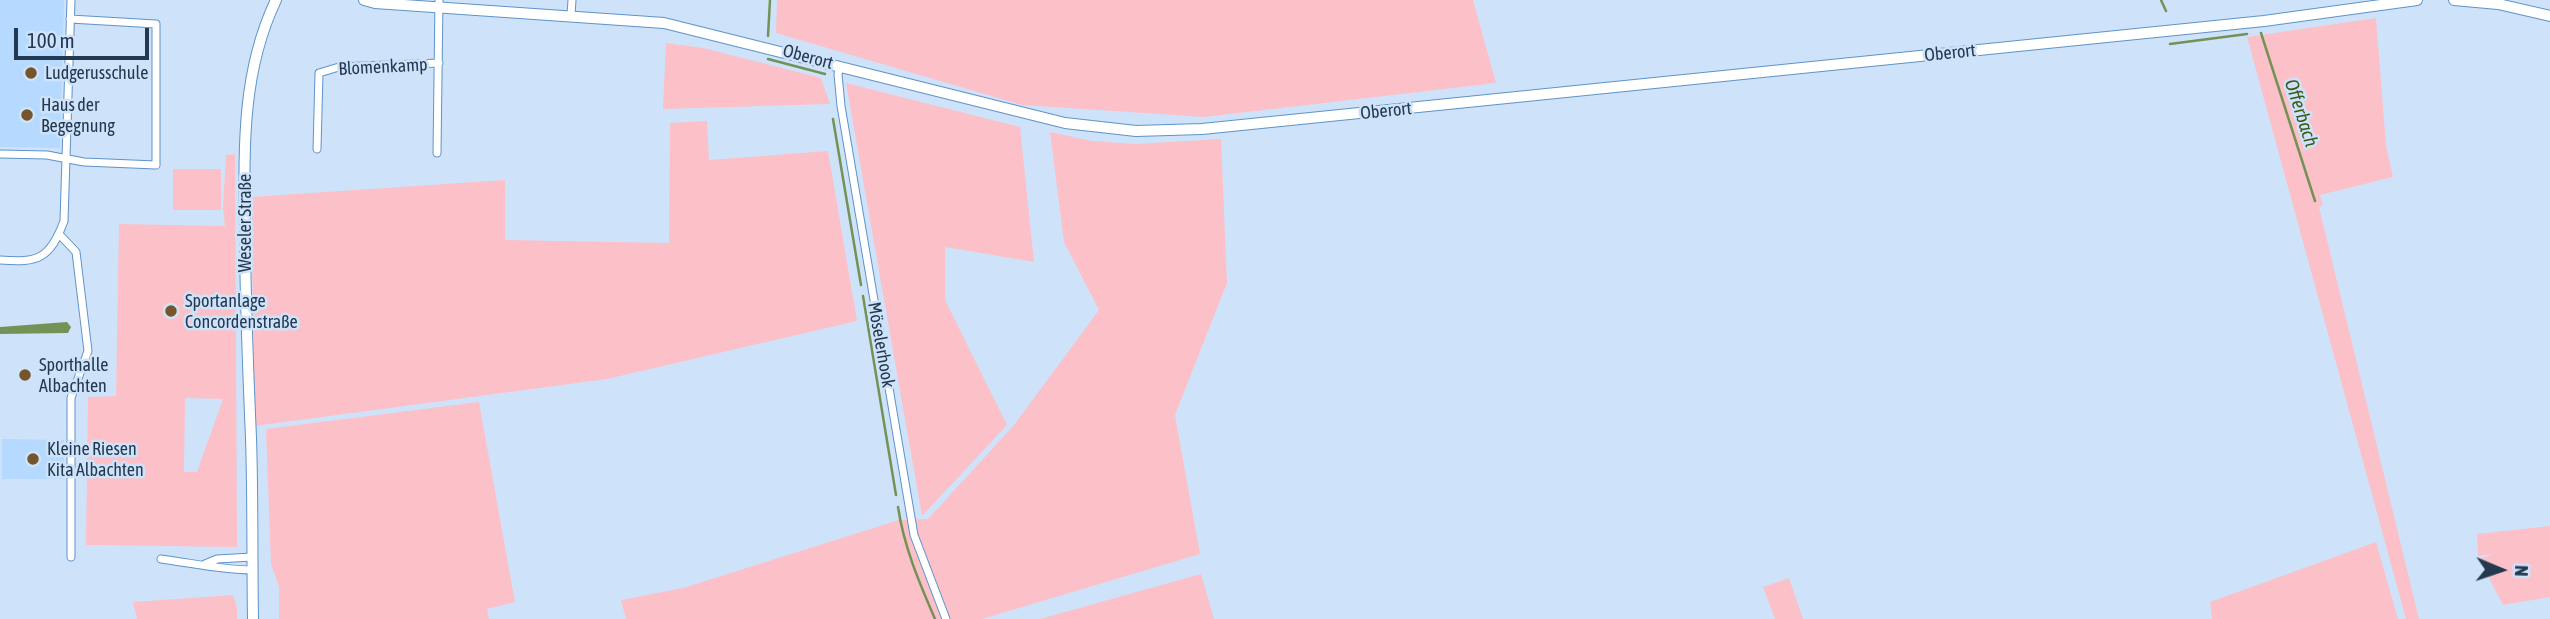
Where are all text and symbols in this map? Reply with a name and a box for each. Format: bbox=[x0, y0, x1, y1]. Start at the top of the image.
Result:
scale bar bbox=[18, 14, 152, 58]
text: 100 m bbox=[27, 28, 75, 52]
street label: Oberort bbox=[780, 40, 836, 74]
street label: Oberort bbox=[1923, 40, 1977, 66]
street label: Blomenkamp bbox=[338, 54, 428, 80]
place label: Ludgerusschule bbox=[45, 62, 148, 84]
marker: Ludgerusschule bbox=[23, 65, 39, 81]
water label: Offerbach bbox=[2279, 76, 2323, 150]
place label: Haus der Begegnung bbox=[41, 94, 115, 136]
street label: Oberort bbox=[1359, 98, 1413, 124]
marker: Haus der Begegnung bbox=[19, 107, 35, 123]
street label: Weseler Straße bbox=[234, 174, 256, 272]
place label: Sportanlage Concordenstraße bbox=[185, 290, 298, 332]
street label: Möselerhook bbox=[863, 300, 899, 390]
marker: Sportanlage Concordenstraße bbox=[163, 303, 179, 319]
place label: Sporthalle Albachten bbox=[39, 354, 108, 396]
marker: Sporthalle Albachten bbox=[17, 367, 33, 383]
place label: Kleine Riesen Kita Albachten bbox=[47, 438, 144, 480]
marker: Kleine Riesen Kita Albachten bbox=[25, 451, 41, 467]
north arrow bbox=[2466, 535, 2536, 605]
text: N bbox=[2511, 565, 2533, 577]

